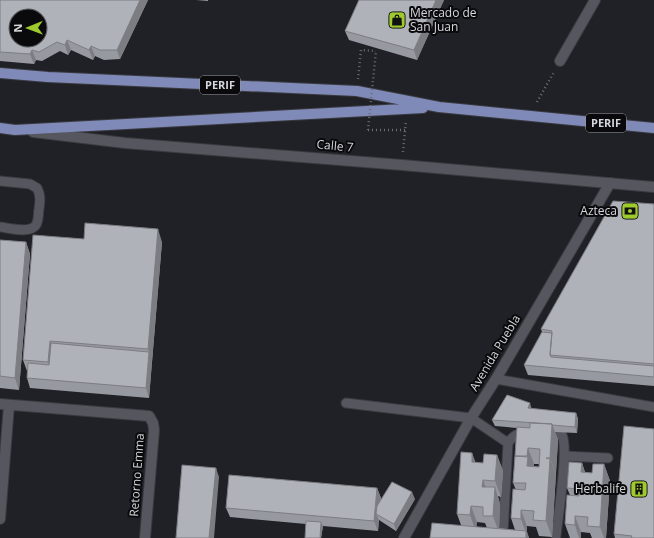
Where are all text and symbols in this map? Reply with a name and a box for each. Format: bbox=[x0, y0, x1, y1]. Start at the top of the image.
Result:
place label: Mercado de San Juan bbox=[410, 4, 477, 35]
north arrow bbox=[8, 8, 48, 48]
shop icon: Mercado de San Juan bbox=[387, 10, 407, 30]
text: N bbox=[10, 24, 25, 33]
road number: PERIF bbox=[200, 76, 240, 94]
road number: PERIF bbox=[586, 114, 626, 132]
street label: Calle 7 bbox=[316, 135, 354, 156]
bank icon: Azteca bbox=[620, 201, 640, 221]
place label: Azteca bbox=[580, 202, 617, 219]
street label: Avenida Puebla bbox=[465, 311, 524, 394]
street label: Retorno Emma bbox=[125, 433, 148, 517]
building icon: Herbalife bbox=[629, 479, 649, 499]
place label: Herbalife bbox=[575, 480, 626, 497]

